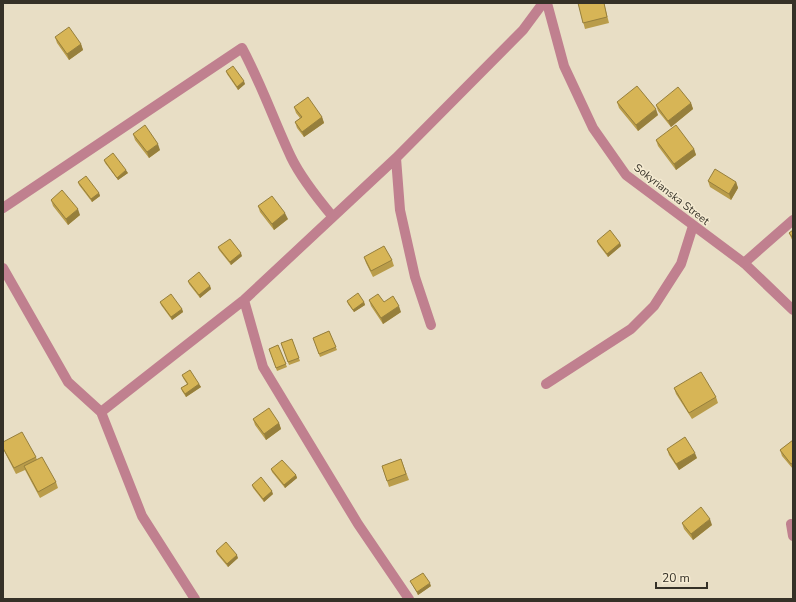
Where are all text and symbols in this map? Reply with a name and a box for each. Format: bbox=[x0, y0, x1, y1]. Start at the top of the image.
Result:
street label: Sokyrianska Street bbox=[631, 160, 713, 229]
scale bar bbox=[656, 564, 707, 590]
text: 20 m bbox=[662, 570, 690, 586]

